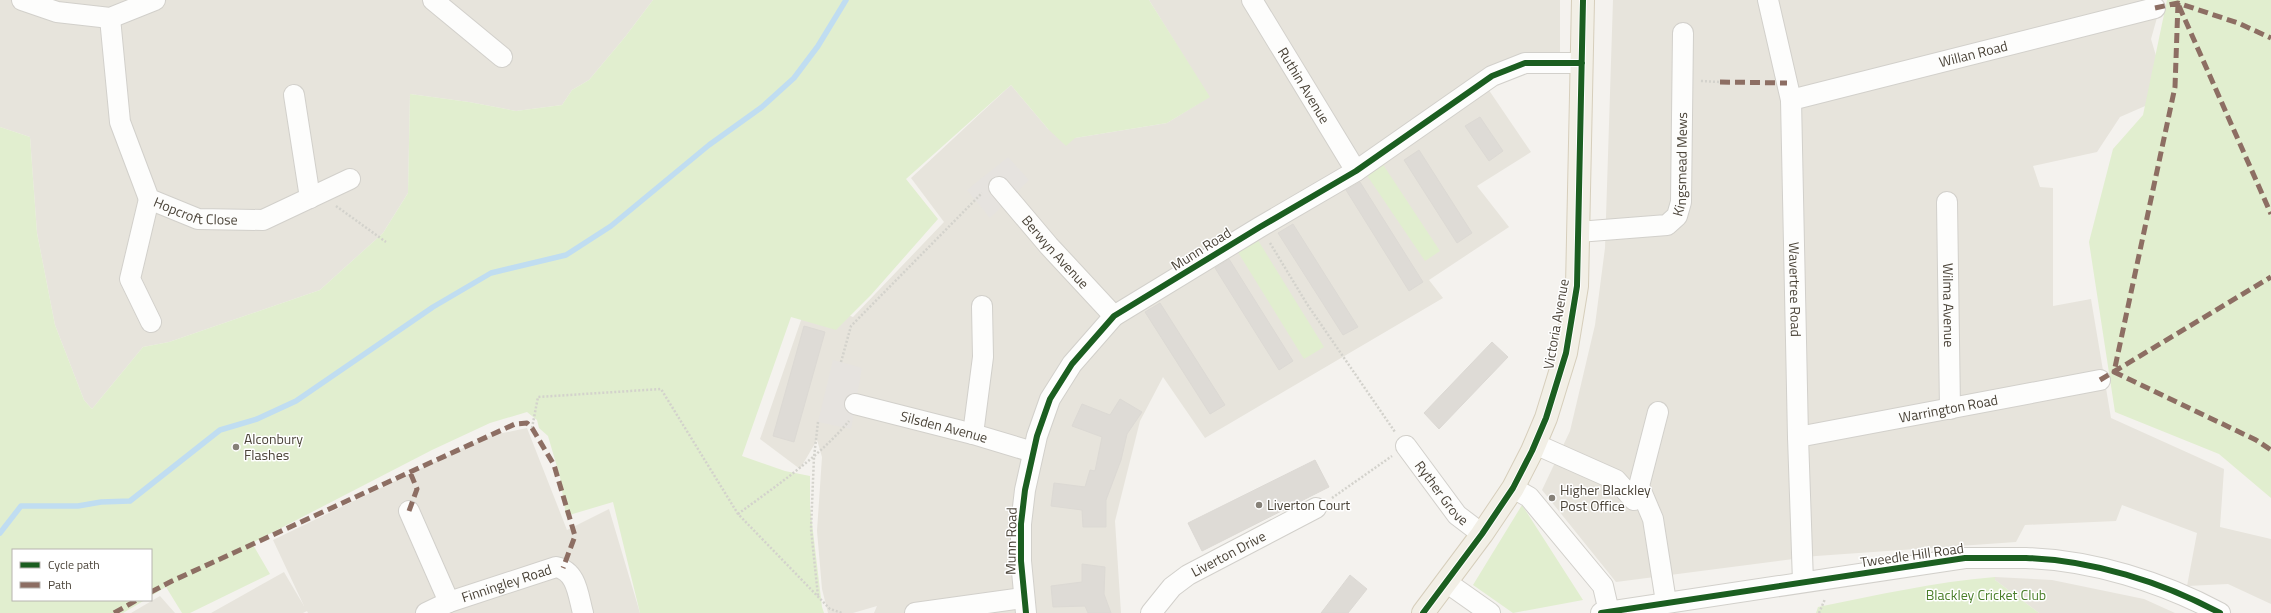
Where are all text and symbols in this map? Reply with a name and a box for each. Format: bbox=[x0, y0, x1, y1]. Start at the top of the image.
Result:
street label: Willan Road bbox=[1937, 35, 2010, 72]
street label: Ruthin Avenue bbox=[1273, 43, 1336, 127]
street label: Kingsmead Mews bbox=[1666, 112, 1692, 219]
street label: Hopcroft Close bbox=[151, 191, 238, 230]
street label: Berwyn Avenue bbox=[1017, 210, 1094, 293]
street label: Munn Road bbox=[1166, 222, 1235, 275]
street label: Wavertree Road bbox=[1784, 242, 1807, 337]
street label: Wilma Avenue bbox=[1938, 263, 1960, 347]
street label: Victoria Avenue bbox=[1537, 277, 1574, 371]
street label: Warrington Road bbox=[1897, 389, 1999, 428]
street label: Silsden Avenue bbox=[898, 405, 990, 448]
place label: Alconbury Flashes bbox=[244, 428, 303, 465]
marker: Alconbury Flashes bbox=[231, 442, 241, 452]
street label: Ryther Grove bbox=[1410, 456, 1473, 530]
place label: Higher Blackley Post Office bbox=[1560, 479, 1651, 516]
marker: Higher Blackley Post Office bbox=[1547, 493, 1557, 503]
place label: Liverton Court bbox=[1267, 494, 1350, 515]
marker: Liverton Court bbox=[1254, 500, 1264, 510]
street label: Munn Road bbox=[999, 507, 1022, 575]
street label: Liverton Drive bbox=[1187, 525, 1269, 582]
street label: Tweedle Hill Road bbox=[1859, 537, 1965, 572]
legend bbox=[12, 549, 152, 601]
text: Cycle path bbox=[48, 555, 100, 574]
street label: Finningley Road bbox=[459, 558, 554, 607]
text: Path bbox=[48, 575, 72, 594]
park label: Blackley Cricket Club bbox=[1926, 584, 2046, 605]

